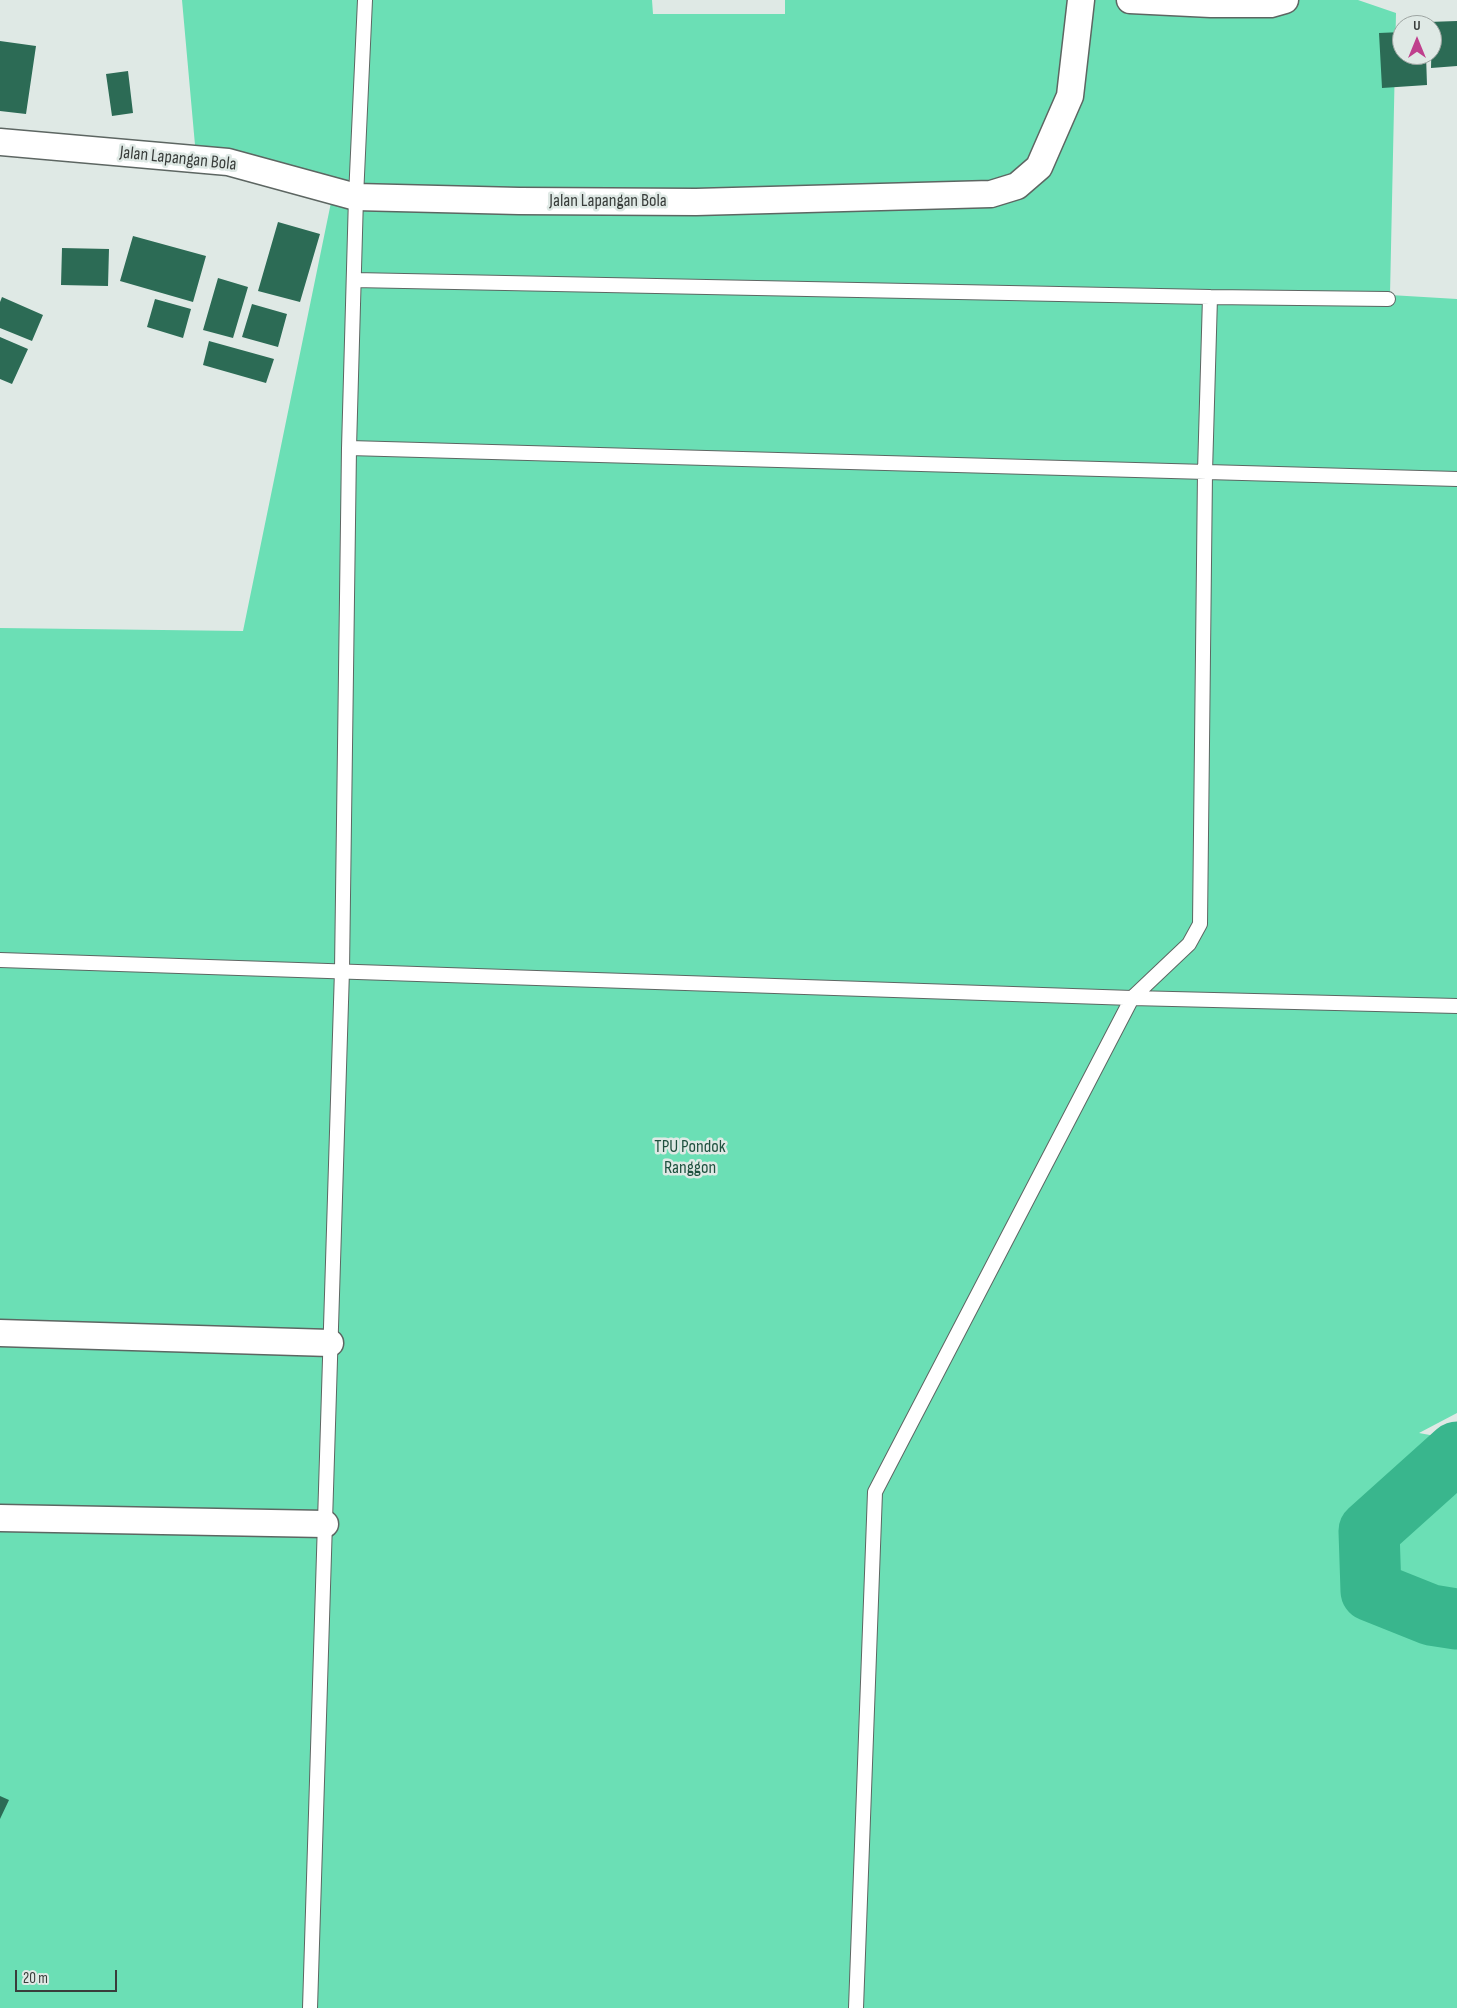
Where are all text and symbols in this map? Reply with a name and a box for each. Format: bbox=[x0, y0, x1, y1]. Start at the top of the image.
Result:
north arrow bbox=[1392, 15, 1442, 65]
text: U bbox=[1413, 17, 1421, 34]
street label: Jalan Lapangan Bola bbox=[119, 142, 237, 176]
street label: Jalan Lapangan Bola bbox=[549, 190, 667, 212]
park label: TPU Pondok Ranggon bbox=[654, 1136, 726, 1178]
scale bar bbox=[18, 1960, 120, 1992]
text: 20 m bbox=[23, 1969, 48, 1988]

